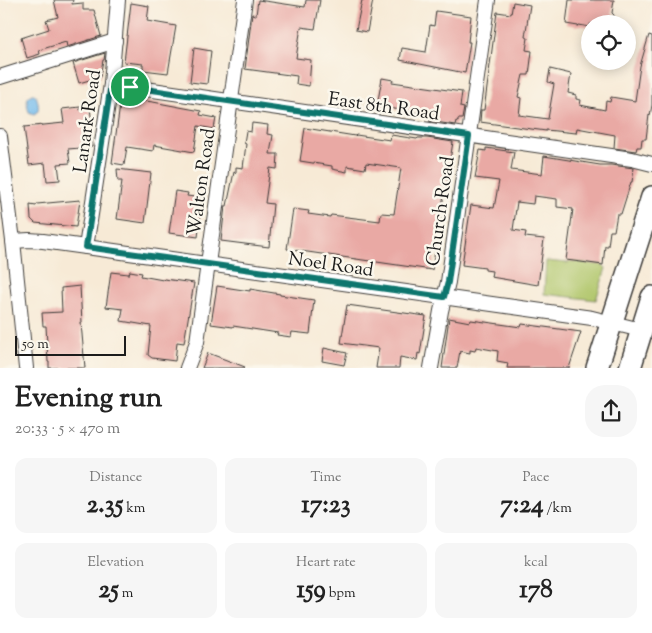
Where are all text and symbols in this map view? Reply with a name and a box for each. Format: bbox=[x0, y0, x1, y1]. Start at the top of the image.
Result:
map controls bbox=[581, 15, 636, 70]
button: locate bbox=[581, 15, 636, 70]
pin bbox=[109, 66, 151, 108]
street label: Lanark Road bbox=[68, 68, 109, 175]
icon: arrive bbox=[116, 73, 144, 101]
street label: East 8th Road bbox=[326, 86, 441, 129]
street label: Walton Road bbox=[182, 126, 223, 238]
street label: Church Road bbox=[420, 154, 463, 268]
street label: Noel Road bbox=[286, 246, 375, 285]
scale bar bbox=[15, 333, 126, 356]
text: 50 m bbox=[22, 335, 49, 355]
text: Evening run bbox=[15, 379, 162, 419]
button: share bbox=[585, 385, 637, 437]
text: 20:33 · 5 × 470 m bbox=[15, 418, 120, 441]
text: Distance bbox=[90, 468, 142, 488]
text: Time bbox=[310, 468, 342, 488]
text: Pace bbox=[523, 468, 549, 488]
text: 2.35 bbox=[87, 488, 123, 524]
text: 17:23 bbox=[301, 488, 351, 524]
text: 7:24 bbox=[500, 488, 544, 524]
text: km bbox=[123, 499, 145, 519]
text: /km bbox=[544, 499, 572, 519]
text: Elevation bbox=[88, 553, 144, 573]
text: Heart rate bbox=[296, 553, 356, 573]
text: kcal bbox=[524, 553, 548, 573]
text: 25 bbox=[99, 573, 119, 609]
text: 159 bbox=[296, 573, 326, 609]
text: 178 bbox=[519, 573, 553, 609]
text: m bbox=[119, 584, 133, 604]
text: bpm bbox=[326, 584, 356, 604]

